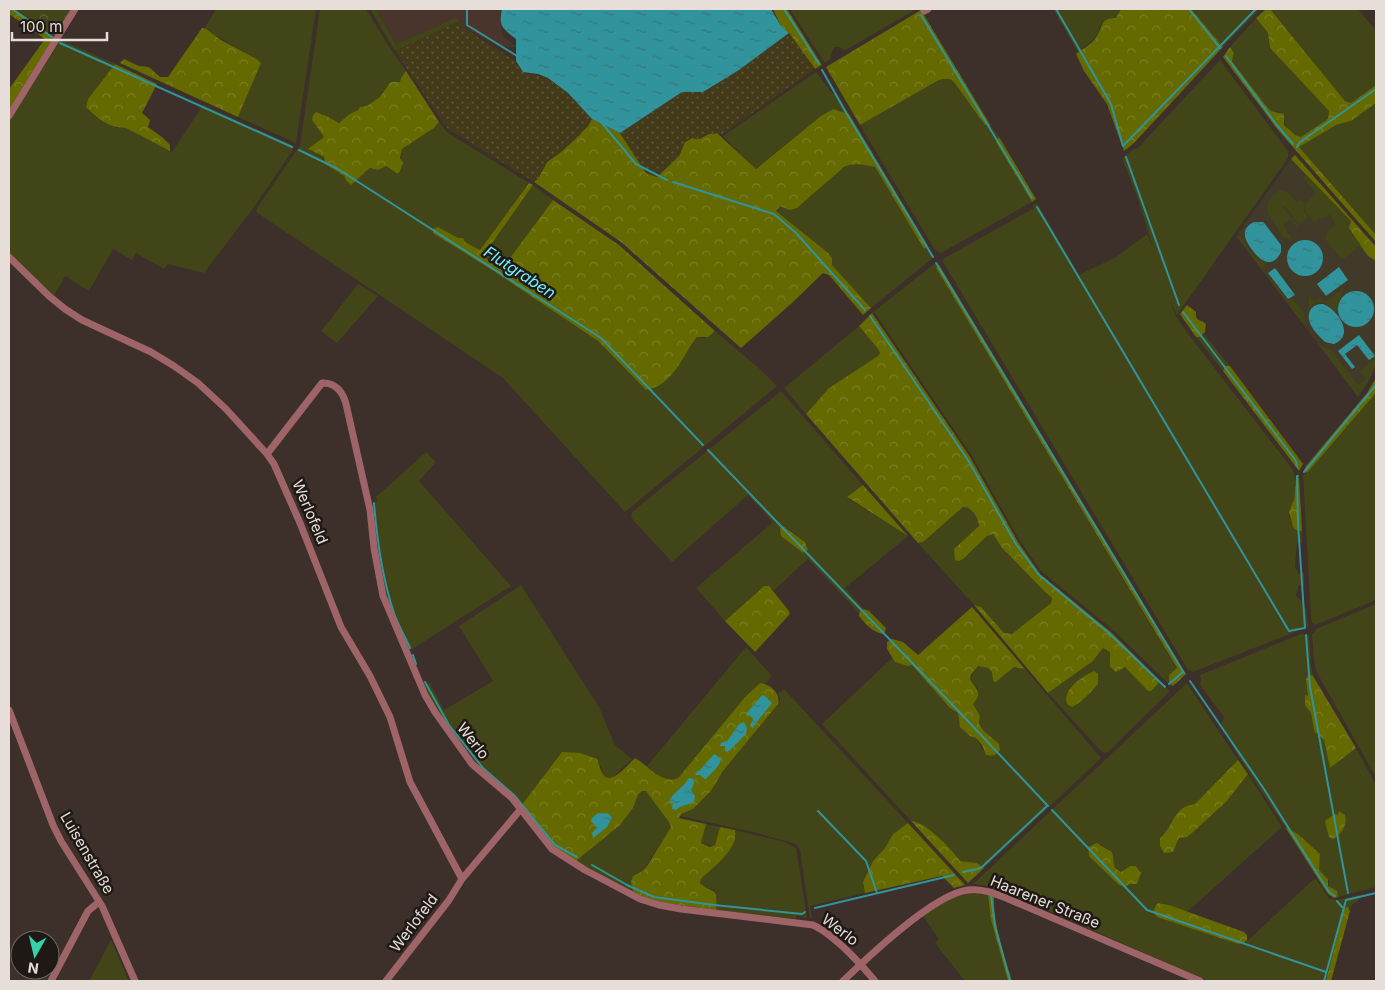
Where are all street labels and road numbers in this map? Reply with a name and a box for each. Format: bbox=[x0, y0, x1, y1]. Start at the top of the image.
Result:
street label: Werlofeld bbox=[288, 477, 332, 547]
street label: Werlo bbox=[453, 719, 494, 763]
street label: Luisenstraße bbox=[56, 808, 119, 897]
street label: Haarener Straße bbox=[988, 871, 1103, 932]
street label: Werlofeld bbox=[386, 890, 442, 956]
street label: Werlo bbox=[818, 910, 863, 950]

